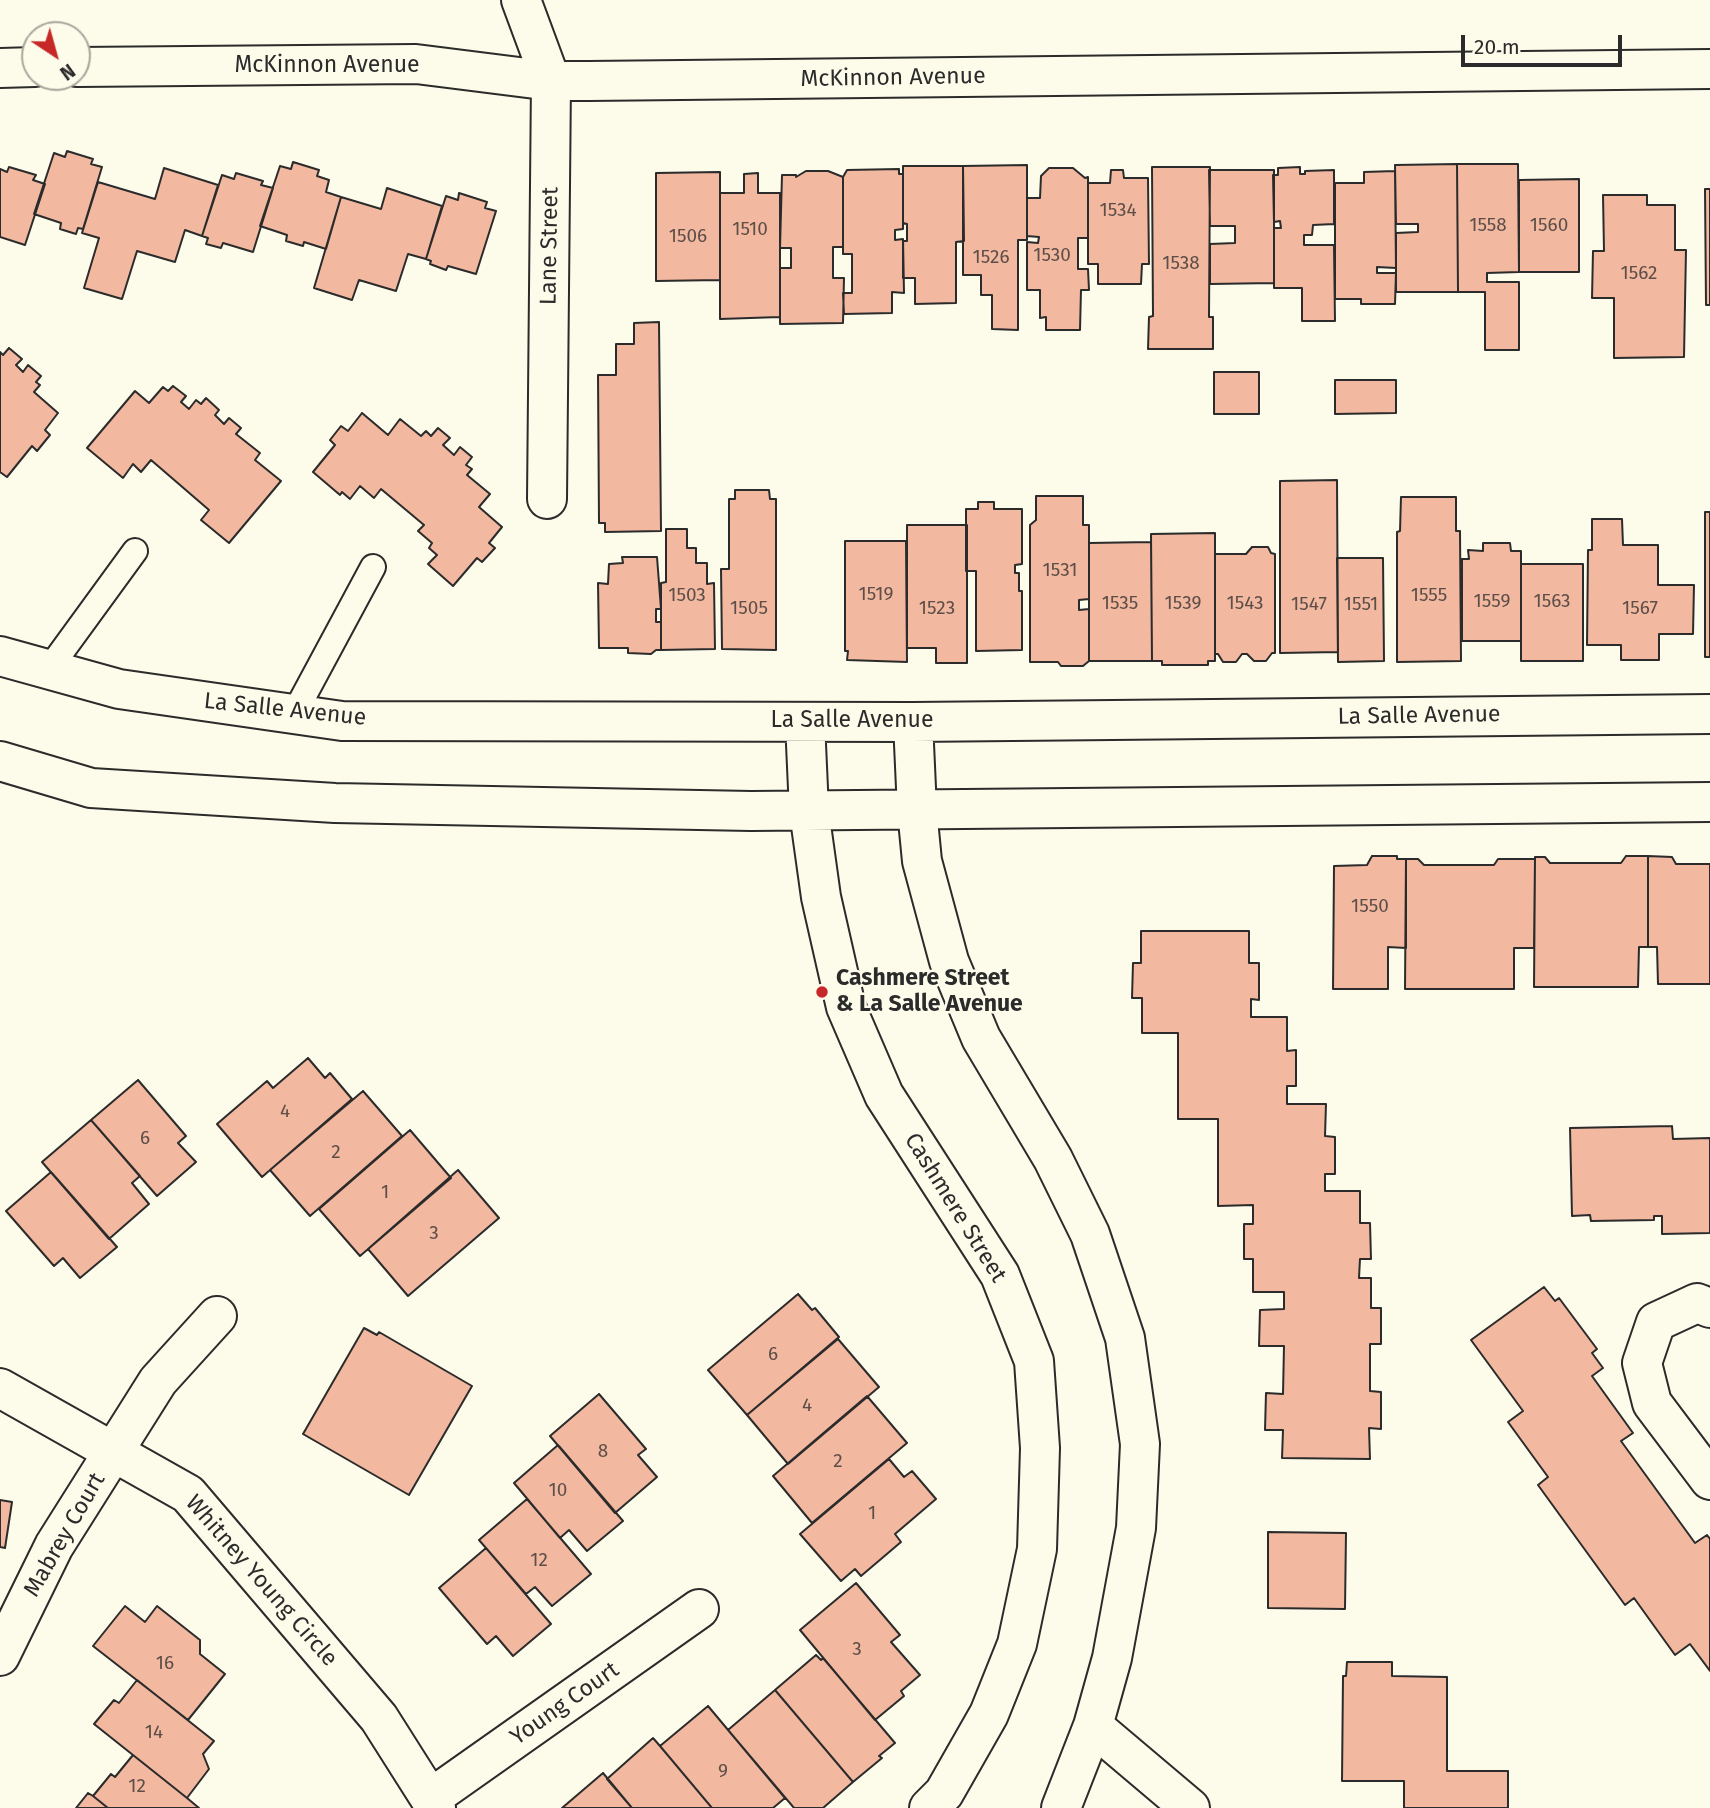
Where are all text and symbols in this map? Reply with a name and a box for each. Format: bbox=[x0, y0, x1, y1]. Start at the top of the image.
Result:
north arrow bbox=[21, 21, 91, 91]
scale bar bbox=[1465, 21, 1626, 65]
text: 20 m bbox=[1474, 34, 1520, 60]
street label: McKinnon Avenue bbox=[234, 52, 420, 80]
text: N bbox=[56, 59, 79, 85]
street label: McKinnon Avenue bbox=[800, 63, 986, 93]
street label: Lane Street bbox=[535, 187, 565, 305]
house number: 1534 bbox=[1099, 200, 1137, 222]
house number: 1558 bbox=[1469, 215, 1507, 237]
house number: 1560 bbox=[1530, 215, 1568, 237]
house number: 1510 bbox=[732, 219, 768, 241]
house number: 1506 bbox=[669, 226, 707, 248]
house number: 1530 bbox=[1033, 245, 1071, 267]
house number: 1526 bbox=[972, 247, 1010, 269]
house number: 1538 bbox=[1162, 253, 1200, 275]
house number: 1562 bbox=[1620, 263, 1658, 285]
house number: 1531 bbox=[1043, 560, 1077, 582]
house number: 1519 bbox=[859, 584, 893, 606]
house number: 1503 bbox=[668, 585, 706, 607]
house number: 1555 bbox=[1411, 585, 1447, 607]
house number: 1559 bbox=[1474, 591, 1510, 613]
house number: 1563 bbox=[1533, 591, 1571, 613]
house number: 1535 bbox=[1102, 593, 1138, 615]
house number: 1539 bbox=[1165, 593, 1201, 615]
house number: 1543 bbox=[1226, 593, 1264, 615]
house number: 1547 bbox=[1291, 594, 1327, 616]
house number: 1551 bbox=[1344, 594, 1378, 616]
house number: 1505 bbox=[730, 598, 768, 620]
house number: 1523 bbox=[919, 598, 955, 620]
house number: 1567 bbox=[1622, 598, 1658, 620]
street label: La Salle Avenue bbox=[203, 688, 367, 732]
street label: La Salle Avenue bbox=[1337, 701, 1501, 731]
street label: La Salle Avenue bbox=[771, 707, 933, 735]
house number: 1550 bbox=[1351, 896, 1389, 918]
place label: Cashmere Street & La Salle Avenue bbox=[836, 965, 1023, 1019]
marker: Cashmere Street & La Salle Avenue bbox=[814, 984, 830, 1000]
house number: 4 bbox=[280, 1101, 290, 1123]
house number: 6 bbox=[140, 1128, 150, 1150]
street label: Cashmere Street bbox=[898, 1128, 1012, 1288]
house number: 2 bbox=[331, 1142, 341, 1164]
house number: 1 bbox=[381, 1182, 389, 1204]
house number: 3 bbox=[429, 1223, 439, 1245]
house number: 6 bbox=[768, 1344, 778, 1366]
house number: 4 bbox=[802, 1395, 812, 1417]
house number: 8 bbox=[598, 1441, 608, 1463]
house number: 2 bbox=[833, 1451, 843, 1473]
street label: Mabrey Court bbox=[18, 1468, 112, 1602]
house number: 10 bbox=[549, 1480, 567, 1502]
street label: Whitney Young Circle bbox=[179, 1490, 343, 1672]
house number: 1 bbox=[868, 1503, 876, 1525]
house number: 12 bbox=[530, 1550, 548, 1572]
house number: 3 bbox=[852, 1639, 862, 1661]
house number: 16 bbox=[156, 1653, 174, 1675]
street label: Young Court bbox=[505, 1657, 625, 1751]
house number: 14 bbox=[145, 1722, 163, 1744]
house number: 9 bbox=[718, 1761, 728, 1783]
house number: 12 bbox=[128, 1776, 146, 1798]

